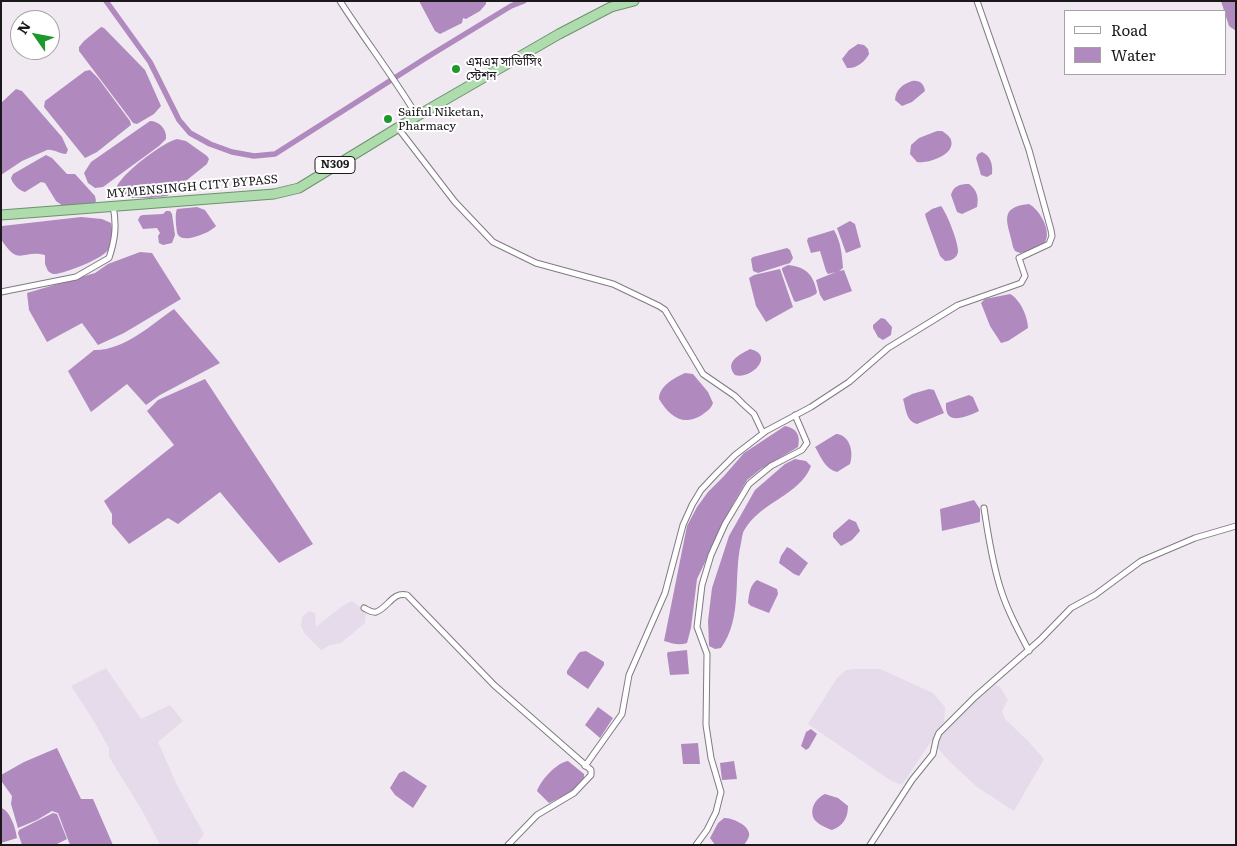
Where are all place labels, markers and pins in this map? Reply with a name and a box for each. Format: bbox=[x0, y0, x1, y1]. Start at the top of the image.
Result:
place label: এমএম সাভ‌িসি‌িং স্ট‌েশন bbox=[466, 55, 542, 83]
marker: এমএম সাভ‌িসি‌িং স্ট‌েশন bbox=[450, 63, 462, 75]
place label: Saiful Niketan, Pharmacy bbox=[398, 105, 484, 133]
marker: Saiful Niketan, Pharmacy bbox=[382, 113, 394, 125]

